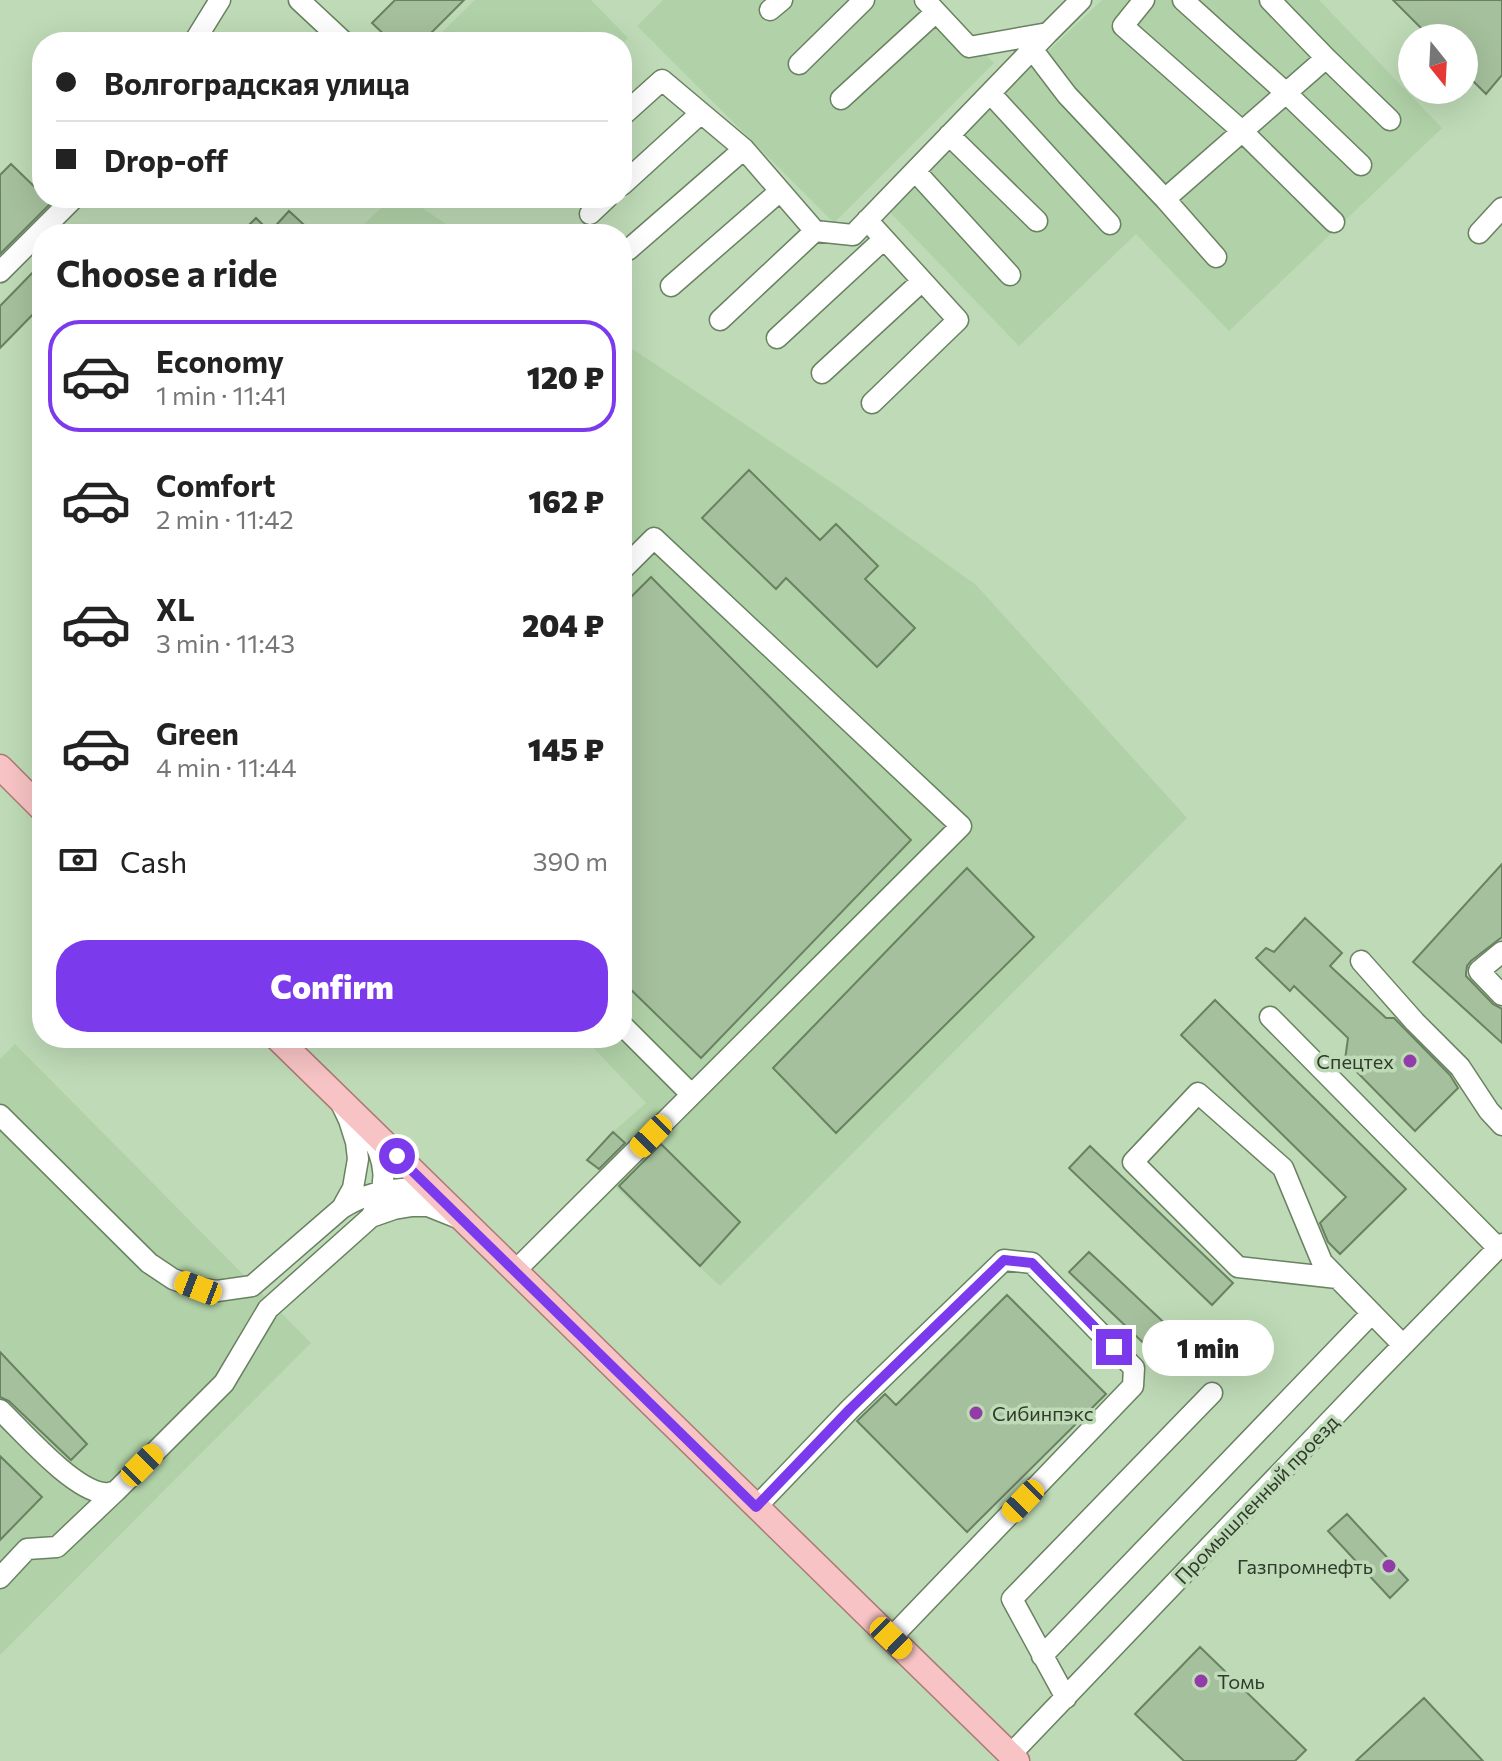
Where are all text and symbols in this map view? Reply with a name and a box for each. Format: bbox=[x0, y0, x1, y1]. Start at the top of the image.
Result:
north arrow bbox=[1398, 24, 1478, 104]
map controls bbox=[1398, 24, 1478, 104]
text: Волгоградская улица bbox=[104, 64, 410, 101]
text: Drop-off bbox=[104, 141, 228, 178]
text: Choose a ride bbox=[56, 250, 277, 294]
icon: car bbox=[60, 340, 132, 412]
text: Economy bbox=[156, 342, 284, 379]
text: 120 ₽ bbox=[527, 358, 604, 395]
text: 1 min · 11:41 bbox=[156, 379, 287, 410]
icon: car bbox=[60, 464, 132, 536]
text: Comfort bbox=[156, 466, 275, 503]
text: 162 ₽ bbox=[528, 482, 604, 519]
text: 2 min · 11:42 bbox=[156, 503, 294, 534]
icon: car bbox=[60, 588, 132, 660]
text: XL bbox=[156, 590, 195, 627]
text: 204 ₽ bbox=[522, 606, 604, 643]
text: 3 min · 11:43 bbox=[156, 627, 295, 658]
icon: car bbox=[60, 712, 132, 784]
text: Green bbox=[156, 714, 239, 751]
text: 145 ₽ bbox=[528, 730, 604, 767]
text: 4 min · 11:44 bbox=[156, 751, 297, 782]
icon: cash bbox=[56, 838, 100, 882]
text: Cash bbox=[120, 842, 187, 879]
text: 390 m bbox=[533, 845, 608, 876]
button: Confirm bbox=[56, 940, 608, 1032]
place label: Спецтех bbox=[1316, 1049, 1394, 1073]
marker: Спецтех bbox=[1401, 1052, 1419, 1070]
car bbox=[626, 1110, 676, 1162]
route start bbox=[379, 1138, 415, 1174]
car bbox=[171, 1268, 225, 1308]
callout: 1 min bbox=[1142, 1319, 1274, 1375]
route end bbox=[1096, 1329, 1132, 1365]
text: 1 min bbox=[1177, 1332, 1239, 1363]
place label: Сибинпэкс bbox=[992, 1401, 1094, 1425]
marker: Сибинпэкс bbox=[967, 1404, 985, 1422]
street label: Промышленный проезд bbox=[1169, 1409, 1343, 1588]
car bbox=[117, 1440, 167, 1490]
car bbox=[998, 1475, 1048, 1527]
place label: Газпромнефть bbox=[1237, 1554, 1373, 1578]
marker: Газпромнефть bbox=[1380, 1557, 1398, 1575]
car bbox=[865, 1613, 917, 1663]
place label: Томь bbox=[1217, 1669, 1265, 1693]
marker: Томь bbox=[1192, 1672, 1210, 1690]

